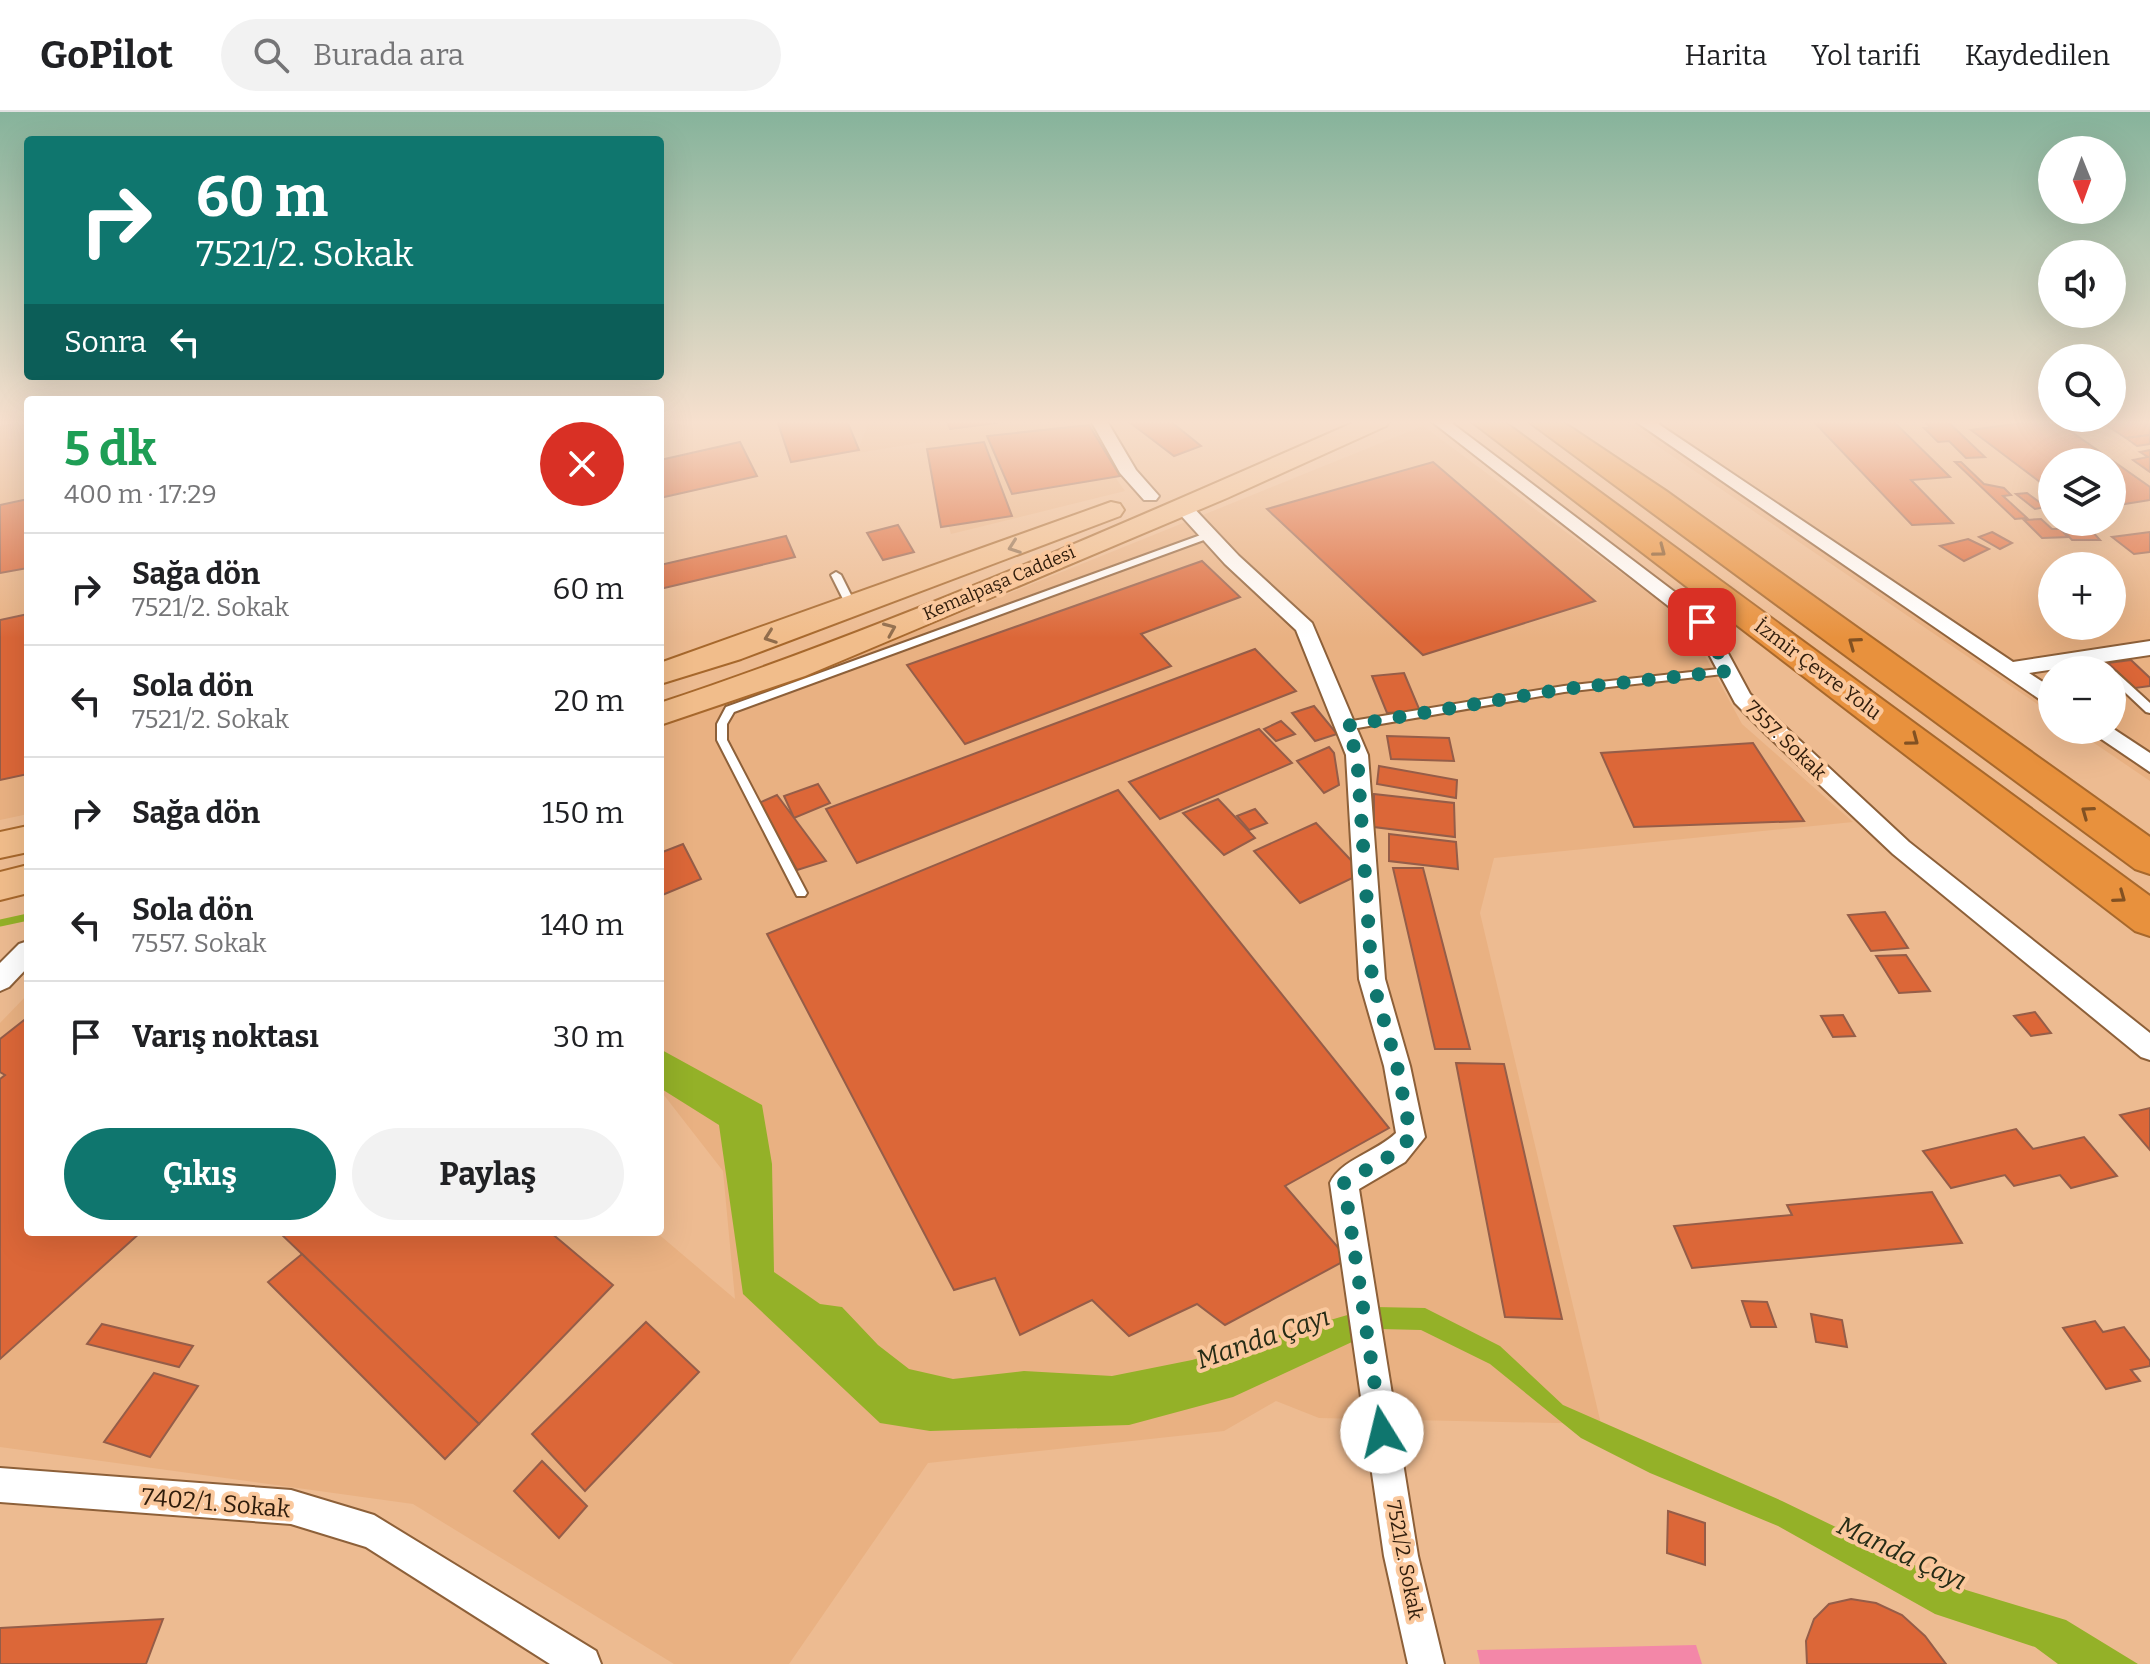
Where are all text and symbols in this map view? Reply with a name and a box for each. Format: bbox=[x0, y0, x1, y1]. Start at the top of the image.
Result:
search box bbox=[221, 19, 781, 91]
text: GoPilot bbox=[40, 32, 173, 78]
icon: search bbox=[249, 33, 293, 77]
text: Burada ara bbox=[313, 37, 464, 73]
text: Harita bbox=[1685, 39, 1767, 72]
text: Yol tarifi bbox=[1811, 39, 1921, 72]
text: Kaydedilen bbox=[1965, 39, 2110, 72]
north arrow bbox=[2038, 136, 2126, 224]
map controls bbox=[2038, 136, 2126, 744]
text: 60 m bbox=[196, 164, 328, 231]
icon: right bbox=[64, 168, 168, 272]
text: 7521/2. Sokak bbox=[196, 232, 414, 276]
button: sound bbox=[2038, 240, 2126, 328]
icon: left bbox=[163, 320, 207, 364]
text: Sonra bbox=[64, 324, 147, 360]
button: search bbox=[2038, 344, 2126, 432]
text: 5 dk bbox=[64, 420, 156, 478]
button: close bbox=[540, 422, 624, 506]
button: layers bbox=[2038, 448, 2126, 536]
text: 400 m · 17:29 bbox=[64, 479, 217, 510]
one-way arrow bbox=[1008, 537, 1022, 554]
street label: Kemalpaşa Caddesi bbox=[920, 541, 1078, 625]
one-way arrow bbox=[1651, 541, 1666, 555]
button: + bbox=[2038, 552, 2126, 640]
text: Sağa dön bbox=[132, 556, 260, 592]
icon: right bbox=[64, 567, 108, 611]
text: 60 m bbox=[553, 571, 624, 607]
pin bbox=[1668, 588, 1736, 656]
text: 7521/2. Sokak bbox=[132, 592, 289, 623]
icon: arrive bbox=[1680, 600, 1724, 644]
street label: İzmir Çevre Yolu bbox=[1750, 614, 1886, 724]
one-way arrow bbox=[882, 622, 897, 638]
one-way arrow bbox=[764, 627, 778, 644]
one-way arrow bbox=[1848, 638, 1863, 653]
button: − bbox=[2038, 656, 2126, 744]
text: Sola dön bbox=[132, 668, 253, 704]
icon: left bbox=[64, 679, 108, 723]
text: 20 m bbox=[554, 683, 624, 719]
street label: 7557. Sokak bbox=[1740, 695, 1832, 785]
text: 7521/2. Sokak bbox=[132, 704, 289, 735]
one-way arrow bbox=[1904, 731, 1918, 745]
icon: right bbox=[64, 791, 108, 835]
text: Sağa dön bbox=[132, 795, 260, 831]
text: 150 m bbox=[542, 795, 624, 831]
one-way arrow bbox=[2081, 808, 2096, 822]
one-way arrow bbox=[2112, 887, 2126, 902]
text: Sola dön bbox=[132, 892, 253, 928]
icon: left bbox=[64, 903, 108, 947]
text: 140 m bbox=[540, 907, 624, 943]
text: 7557. Sokak bbox=[132, 928, 267, 959]
icon: arrive bbox=[64, 1015, 108, 1059]
text: Varış noktası bbox=[132, 1019, 319, 1055]
text: 30 m bbox=[553, 1019, 624, 1055]
button: Çıkış bbox=[64, 1128, 336, 1220]
button: Paylaş bbox=[352, 1128, 624, 1220]
water label: Manda Çayı bbox=[1193, 1301, 1334, 1376]
position arrow bbox=[1340, 1390, 1424, 1474]
street label: 7402/1. Sokak bbox=[141, 1483, 292, 1523]
street label: 7521/2. Sokak bbox=[1382, 1498, 1428, 1622]
water label: Manda Çayı bbox=[1832, 1510, 1971, 1597]

